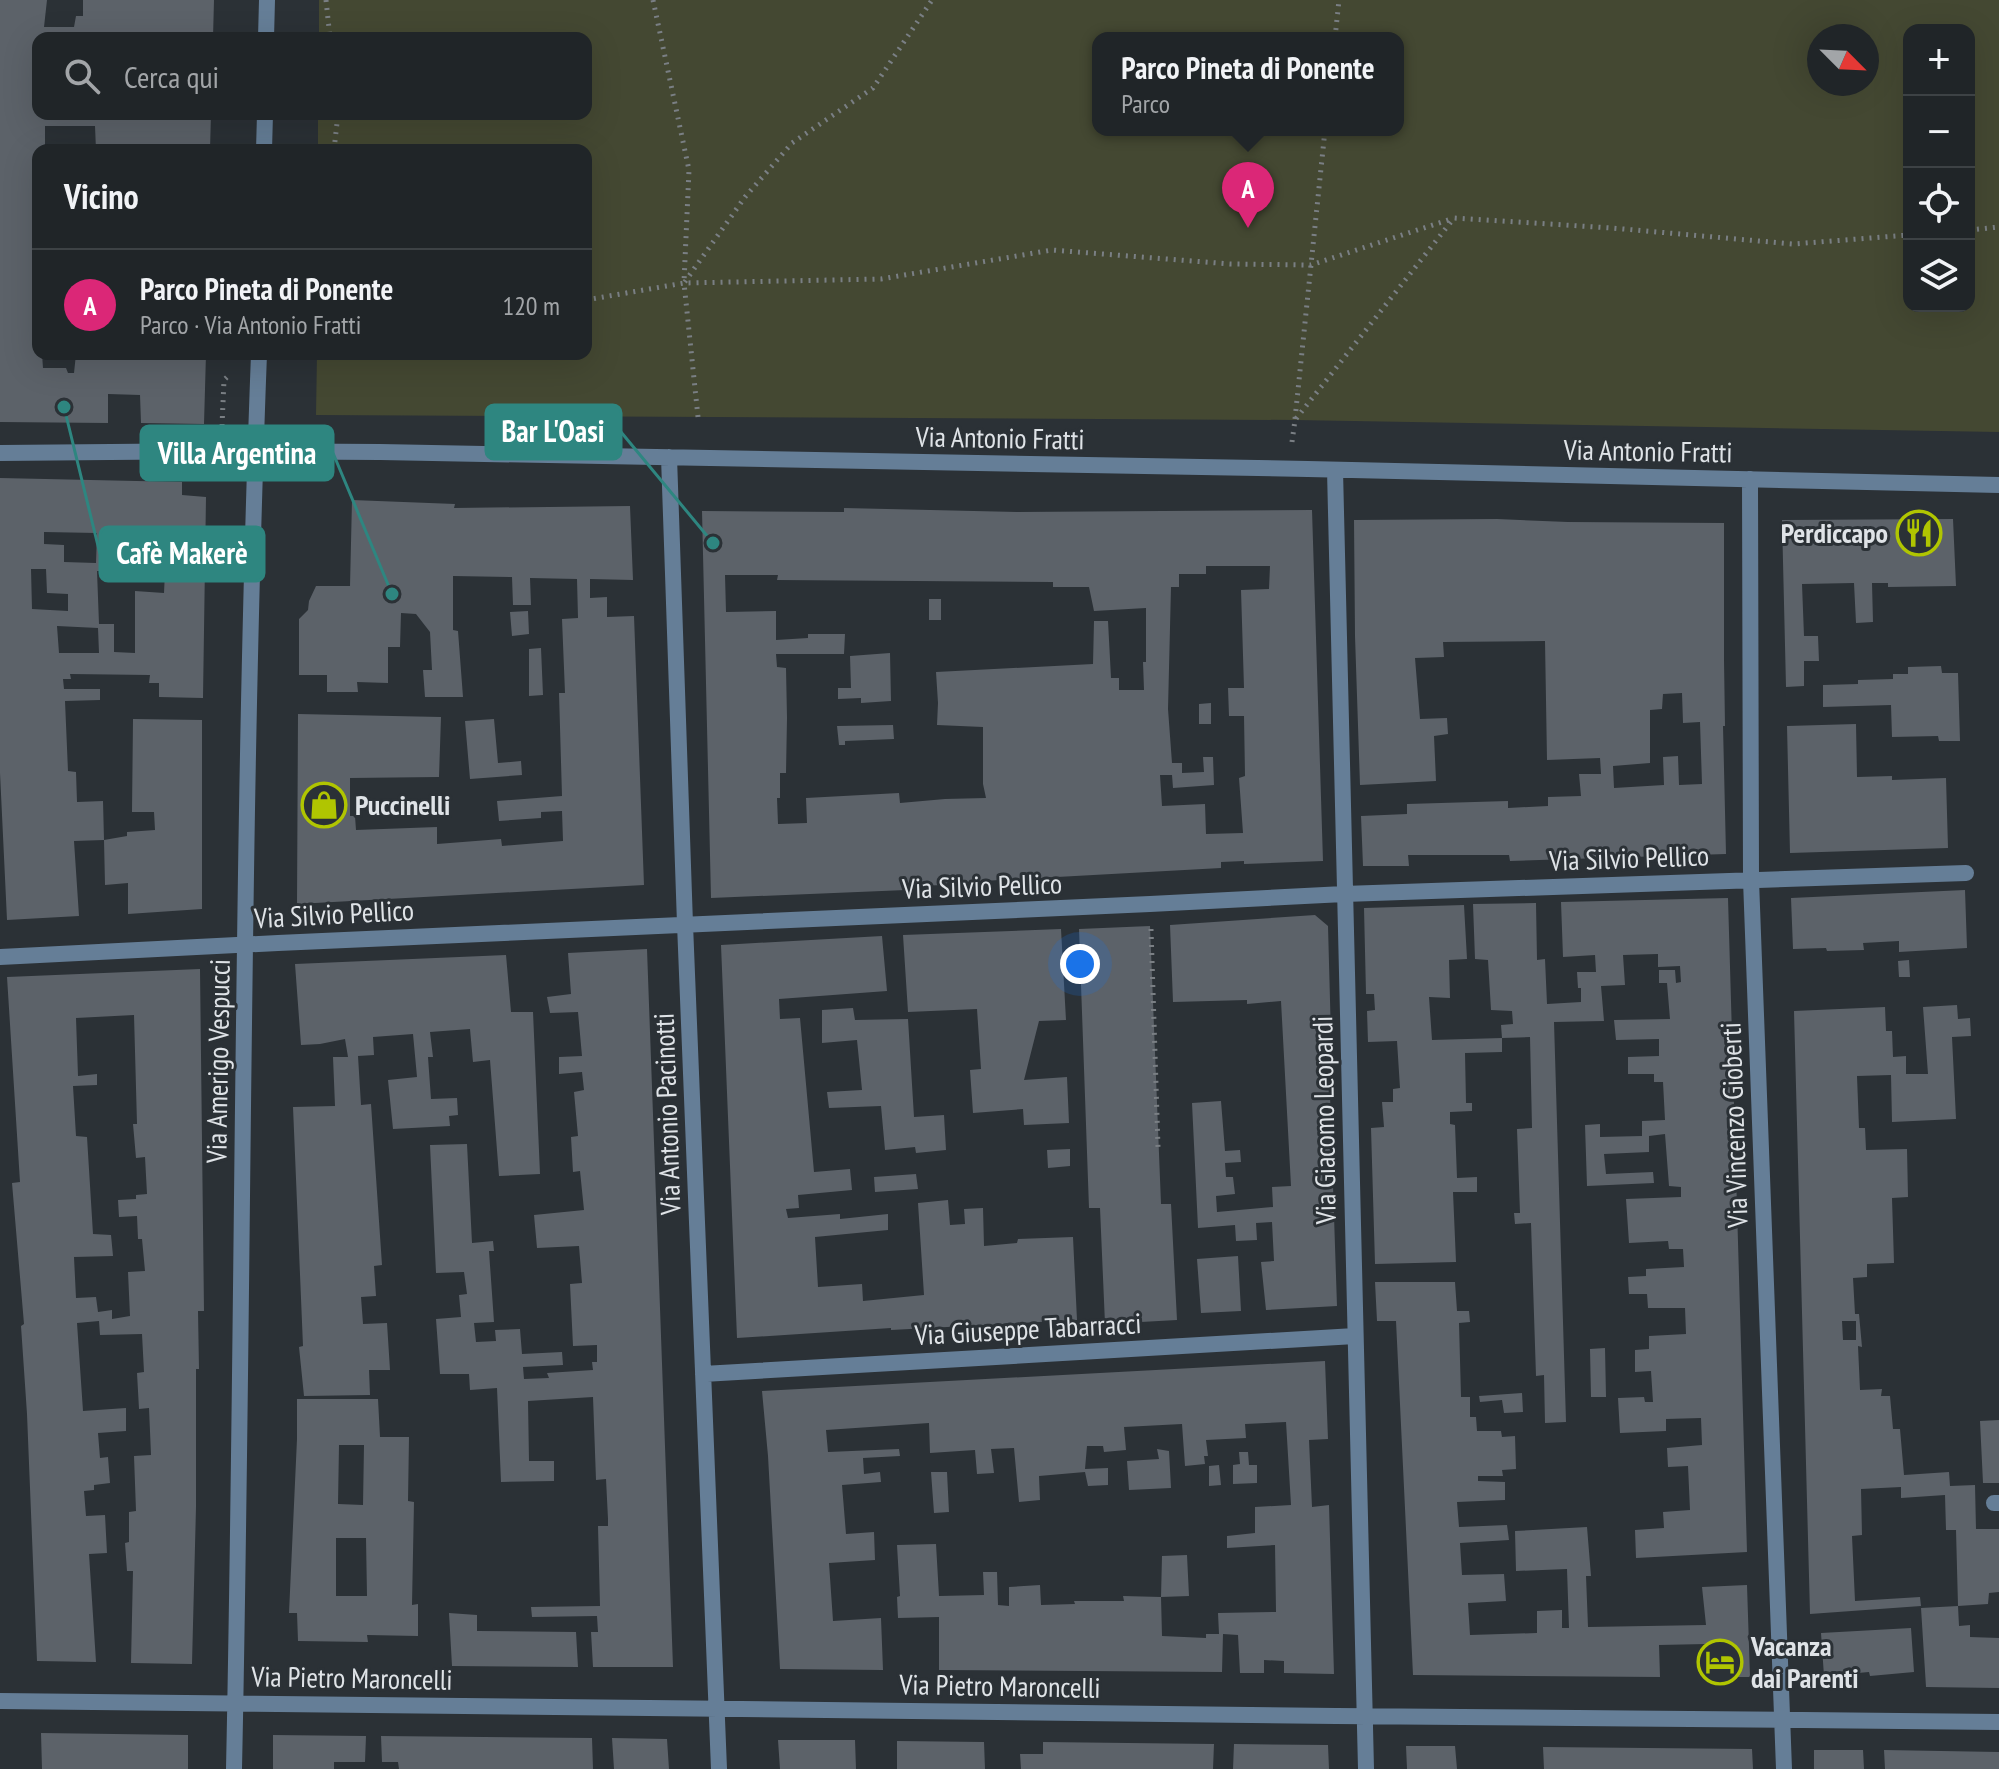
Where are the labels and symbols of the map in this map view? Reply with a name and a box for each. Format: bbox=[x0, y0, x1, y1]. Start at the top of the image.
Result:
north arrow bbox=[1807, 24, 1879, 96]
pin: A bbox=[1222, 162, 1274, 228]
callout: Bar L'Oasi bbox=[486, 405, 621, 459]
text: Bar L'Oasi bbox=[502, 411, 604, 450]
street label: Via Antonio Fratti bbox=[914, 418, 1085, 457]
callout: Villa Argentina bbox=[141, 426, 333, 480]
street label: Via Antonio Fratti bbox=[1562, 431, 1733, 470]
text: Villa Argentina bbox=[157, 433, 316, 472]
restaurant icon: Perdiccapo bbox=[1895, 509, 1943, 557]
place label: Perdiccapo bbox=[1781, 514, 1888, 551]
callout: Cafè Makerè bbox=[100, 527, 264, 581]
text: Cafè Makerè bbox=[116, 533, 248, 572]
shop icon: Puccinelli bbox=[300, 781, 348, 829]
place label: Puccinelli bbox=[355, 786, 450, 823]
street label: Via Silvio Pellico bbox=[1547, 836, 1709, 879]
street label: Via Silvio Pellico bbox=[900, 864, 1062, 907]
street label: Via Silvio Pellico bbox=[252, 891, 415, 936]
your location bbox=[1060, 944, 1100, 984]
street label: Via Amerigo Vespucci bbox=[197, 959, 238, 1164]
street label: Via Antonio Pacinotti bbox=[644, 1012, 689, 1217]
street label: Via Giacomo Leopardi bbox=[1303, 1016, 1344, 1225]
street label: Via Vincenzo Gioberti bbox=[1711, 1022, 1756, 1229]
street label: Via Giuseppe Tabarracci bbox=[913, 1304, 1142, 1353]
place label: Vacanza dai Parenti bbox=[1750, 1627, 1859, 1696]
hotel icon: Vacanza dai Parenti bbox=[1696, 1638, 1744, 1686]
street label: Via Pietro Maroncelli bbox=[250, 1657, 453, 1698]
street label: Via Pietro Maroncelli bbox=[898, 1665, 1101, 1706]

